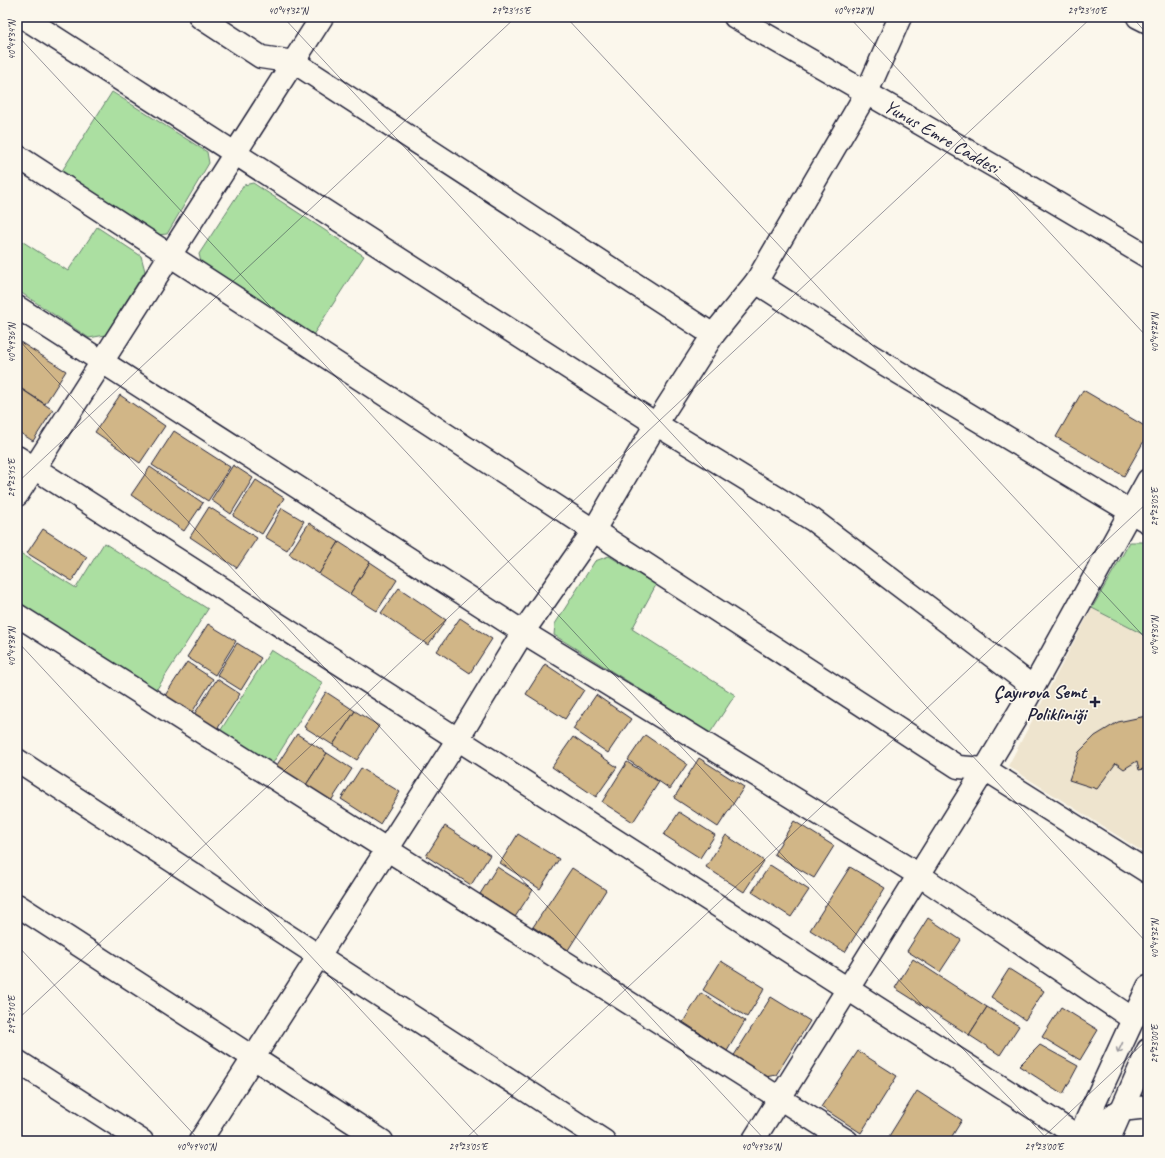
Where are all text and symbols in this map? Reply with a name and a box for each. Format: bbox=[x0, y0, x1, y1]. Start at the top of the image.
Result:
text: 40°49'32"N bbox=[268, 4, 310, 17]
text: 29°23'15"E bbox=[492, 4, 532, 17]
text: 40°49'28"N bbox=[833, 4, 875, 17]
text: 29°23'10"E bbox=[1068, 4, 1108, 17]
text: 40°49'34"N bbox=[5, 18, 18, 60]
street label: Yunus Emre Caddesi bbox=[880, 94, 1005, 181]
text: 40°49'28"N bbox=[1148, 311, 1161, 353]
text: 40°49'36"N bbox=[5, 321, 18, 363]
text: 29°23'15"E bbox=[5, 457, 18, 497]
text: 29°23'05"E bbox=[1148, 486, 1161, 526]
text: 40°49'30"N bbox=[1148, 614, 1161, 656]
text: 40°49'38"N bbox=[5, 625, 18, 667]
place label: Çayırova Semt Polikliniği bbox=[993, 680, 1088, 726]
marker: Çayırova Semt Polikliniği bbox=[1089, 696, 1101, 708]
text: 40°49'32"N bbox=[1148, 917, 1161, 959]
text: 29°23'10"E bbox=[5, 994, 18, 1034]
text: 29°23'00"E bbox=[1148, 1023, 1161, 1063]
one-way arrow bbox=[1116, 1042, 1123, 1054]
text: 40°49'40"N bbox=[176, 1140, 218, 1153]
text: 29°23'05"E bbox=[449, 1140, 489, 1153]
text: 40°49'36"N bbox=[741, 1140, 783, 1153]
text: 29°23'00"E bbox=[1025, 1140, 1065, 1153]

